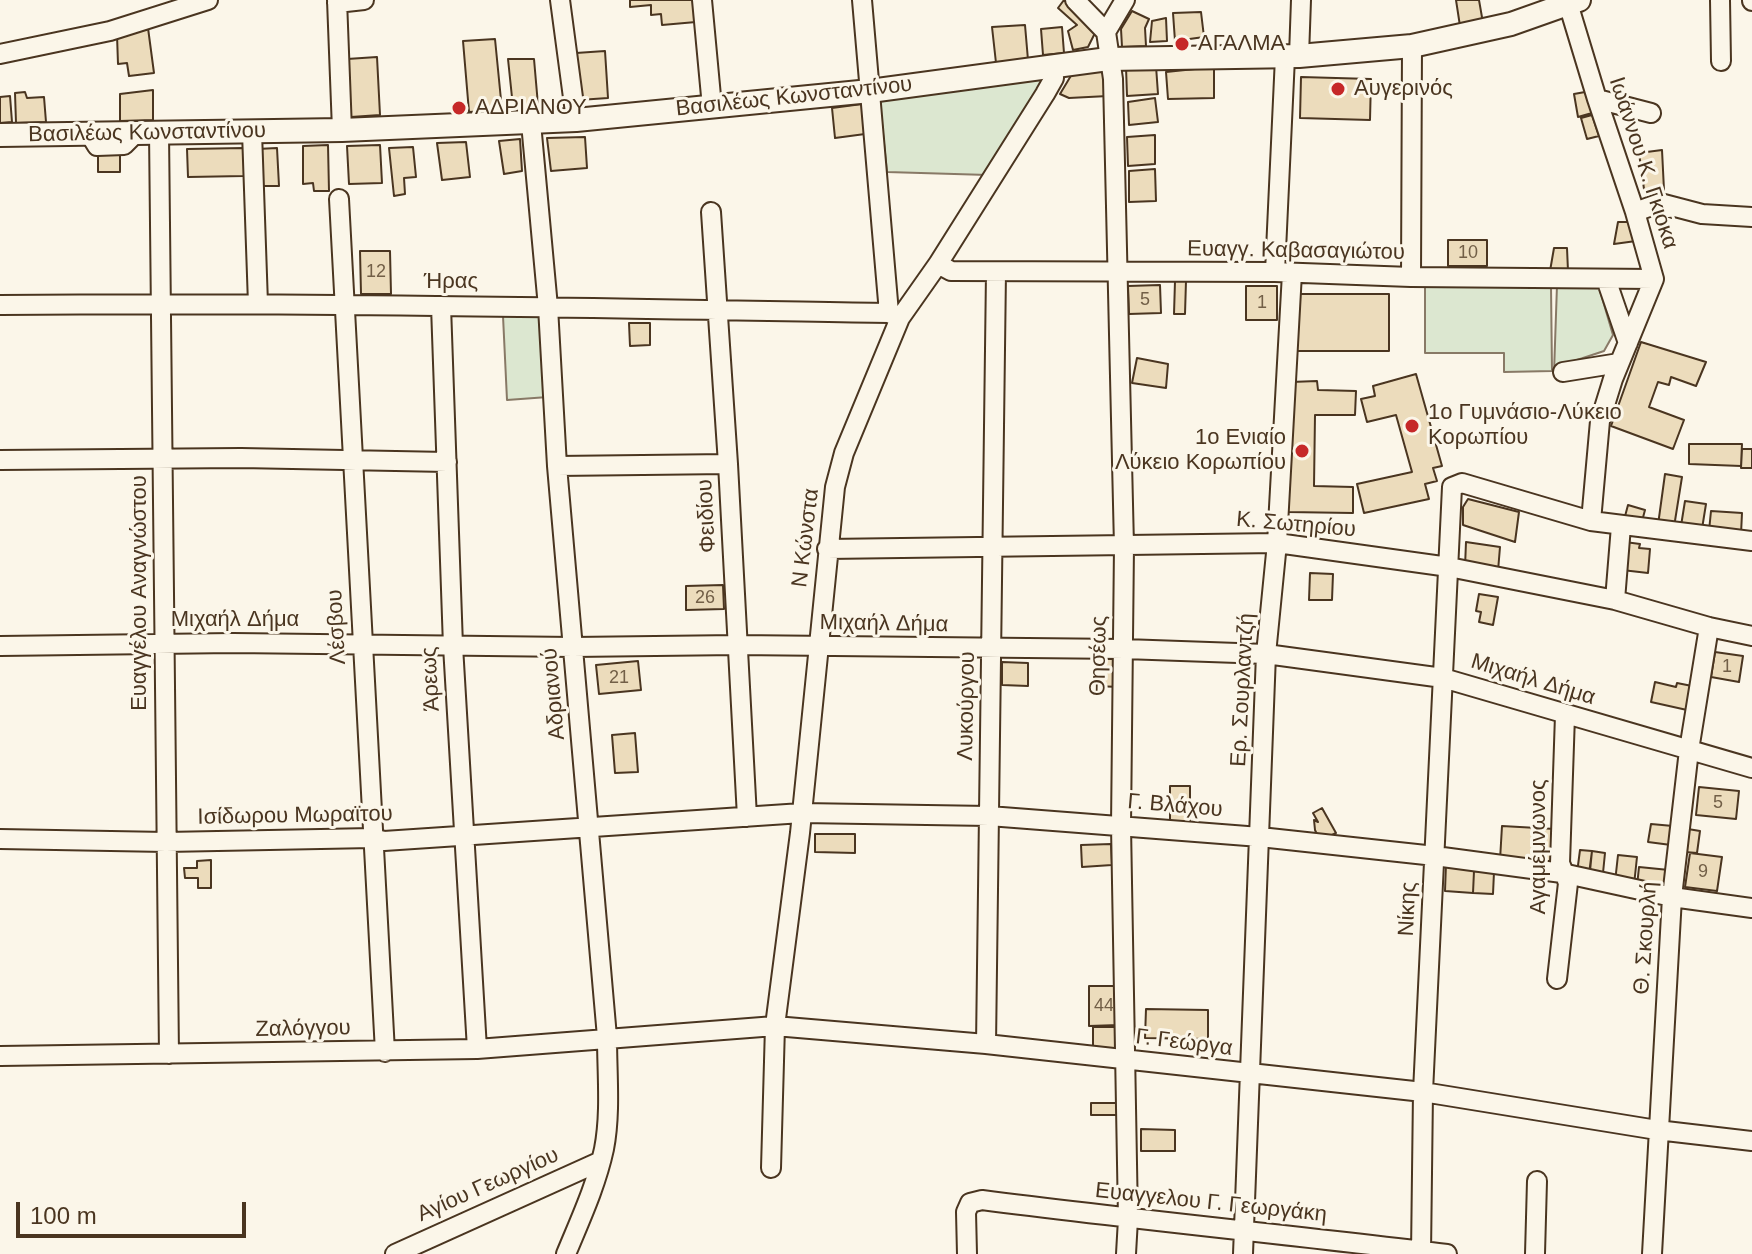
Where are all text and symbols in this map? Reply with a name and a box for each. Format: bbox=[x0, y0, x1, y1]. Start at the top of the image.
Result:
place label: ΑΓΑΛΜΑ bbox=[1198, 31, 1285, 57]
marker: ΑΓΑΛΜΑ bbox=[1173, 35, 1191, 53]
street label: Βασιλέως Κωνσταντίνου bbox=[674, 71, 914, 123]
street label: Ιωάννου Κ. Γκιόκα bbox=[1603, 74, 1683, 252]
place label: Αυγερινός bbox=[1354, 76, 1453, 102]
marker: Αυγερινός bbox=[1329, 80, 1347, 98]
place label: ΑΔΡΙΑΝΟΥ bbox=[475, 95, 587, 121]
marker: ΑΔΡΙΑΝΟΥ bbox=[450, 99, 468, 117]
street label: Βασιλέως Κωνσταντίνου bbox=[28, 118, 266, 148]
street label: Ευαγγ. Καβασαγιώτου bbox=[1187, 236, 1405, 266]
house number: 10 bbox=[1458, 242, 1478, 264]
house number: 12 bbox=[366, 261, 386, 283]
street label: Ήρας bbox=[424, 269, 478, 295]
house number: 5 bbox=[1140, 289, 1150, 311]
house number: 1 bbox=[1257, 292, 1267, 314]
place label: 1ο Γυμνάσιο-Λύκειο Κορωπίου bbox=[1428, 400, 1622, 452]
marker: 1ο Γυμνάσιο-Λύκειο Κορωπίου bbox=[1403, 417, 1421, 435]
place label: 1ο Ενιαίο Λύκειο Κορωπίου bbox=[1115, 425, 1286, 476]
marker: 1ο Ενιαίο Λύκειο Κορωπίου bbox=[1293, 442, 1311, 460]
street label: Ευαγγέλου Αναγνώστου bbox=[127, 475, 153, 711]
street label: Φειδίου bbox=[692, 479, 722, 553]
street label: Ν Κώνστα bbox=[787, 487, 825, 589]
street label: Κ. Σωτηρίου bbox=[1235, 507, 1357, 543]
house number: 26 bbox=[695, 587, 715, 609]
street label: Λέσβου bbox=[322, 589, 352, 665]
street label: Μιχαήλ Δήμα bbox=[171, 607, 299, 633]
street label: Μιχαήλ Δήμα bbox=[819, 610, 949, 638]
street label: Ερ. Σουρλαντζή bbox=[1226, 613, 1260, 767]
street label: Θησέως bbox=[1085, 616, 1113, 696]
street label: Άρεως bbox=[416, 646, 446, 712]
street label: Αδριανού bbox=[537, 647, 571, 741]
street label: Μιχαήλ Δήμα bbox=[1468, 649, 1598, 711]
street label: Λυκούργου bbox=[953, 651, 981, 761]
house number: 1 bbox=[1722, 656, 1732, 678]
house number: 21 bbox=[609, 667, 629, 689]
street label: Αγαμέμνωνος bbox=[1526, 779, 1552, 915]
street label: Γ. Βλάχου bbox=[1126, 789, 1224, 823]
house number: 5 bbox=[1713, 792, 1723, 814]
street label: Ισίδωρου Μωραϊτου bbox=[197, 801, 393, 831]
house number: 9 bbox=[1698, 861, 1708, 883]
street label: Νίκης bbox=[1393, 881, 1423, 937]
street label: Θ. Σκουρλή bbox=[1629, 881, 1663, 995]
house number: 44 bbox=[1094, 995, 1114, 1017]
street label: Ζαλόγγου bbox=[255, 1015, 351, 1043]
street label: Γ. Γεώργα bbox=[1134, 1024, 1234, 1062]
street label: Αγίου Γεωργίου bbox=[413, 1142, 563, 1228]
street label: Ευαγγελου Γ. Γεωργάκη bbox=[1094, 1178, 1328, 1228]
scale bar bbox=[20, 1186, 250, 1236]
text: 100 m bbox=[30, 1202, 97, 1229]

